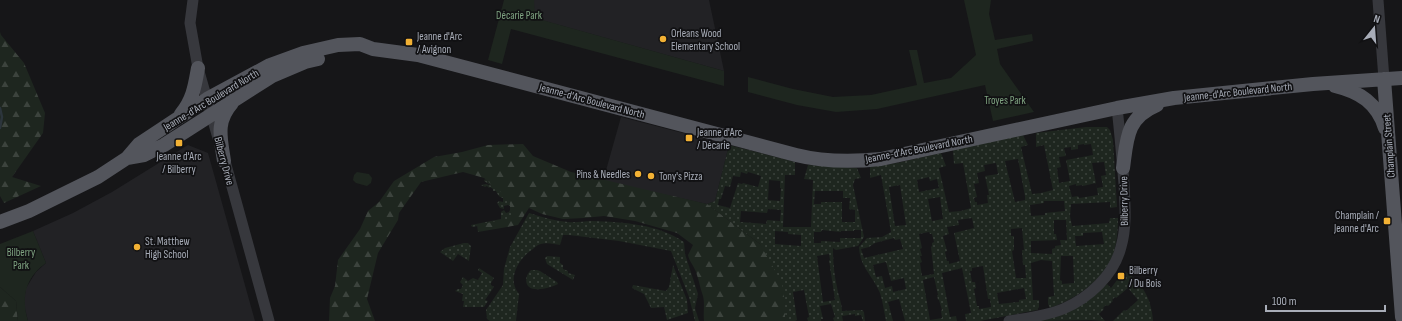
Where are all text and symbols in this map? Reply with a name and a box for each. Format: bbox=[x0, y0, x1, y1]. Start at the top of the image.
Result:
north arrow bbox=[1354, 8, 1394, 48]
park label: Décarie Park bbox=[496, 9, 543, 22]
text: N bbox=[1372, 12, 1382, 26]
place label: Orleans Wood Elementary School bbox=[671, 27, 740, 53]
place label: Jeanne d'Arc / Avignon bbox=[416, 30, 462, 56]
marker: Orleans Wood Elementary School bbox=[658, 34, 668, 44]
marker: Jeanne d'Arc / Avignon bbox=[404, 37, 414, 47]
street label: Jeanne-d'Arc Boulevard North bbox=[160, 66, 261, 134]
street label: Jeanne-d'Arc Boulevard North bbox=[537, 80, 646, 121]
street label: Jeanne-d'Arc Boulevard North bbox=[1182, 80, 1293, 104]
park label: Troyes Park bbox=[984, 94, 1027, 107]
street label: Champlain Street bbox=[1380, 113, 1398, 178]
place label: Jeanne d'Arc / Décarie bbox=[696, 126, 742, 152]
street label: Jeanne-d'Arc Boulevard North bbox=[863, 132, 974, 166]
marker: Jeanne d'Arc / Décarie bbox=[684, 133, 694, 143]
street label: Bilberry Drive bbox=[211, 135, 237, 187]
marker: Jeanne d'Arc / Bilberry bbox=[174, 138, 184, 148]
place label: Jeanne d'Arc / Bilberry bbox=[155, 150, 202, 176]
place label: Pins & Needles bbox=[576, 168, 630, 181]
marker: Pins & Needles bbox=[633, 169, 643, 179]
place label: Tony's Pizza bbox=[659, 170, 702, 183]
marker: Tony's Pizza bbox=[646, 171, 656, 181]
street label: Bilberry Drive bbox=[1117, 176, 1131, 226]
place label: Champlain / Jeanne d'Arc bbox=[1333, 209, 1380, 235]
marker: Champlain / Jeanne d'Arc bbox=[1382, 216, 1392, 226]
place label: St. Matthew High School bbox=[145, 235, 190, 261]
marker: St. Matthew High School bbox=[132, 242, 142, 252]
park label: Bilberry Park bbox=[7, 246, 36, 272]
place label: Bilberry / Du Bois bbox=[1129, 264, 1161, 290]
marker: Bilberry / Du Bois bbox=[1116, 271, 1126, 281]
scale bar bbox=[1266, 287, 1385, 313]
text: 100 m bbox=[1272, 294, 1297, 309]

